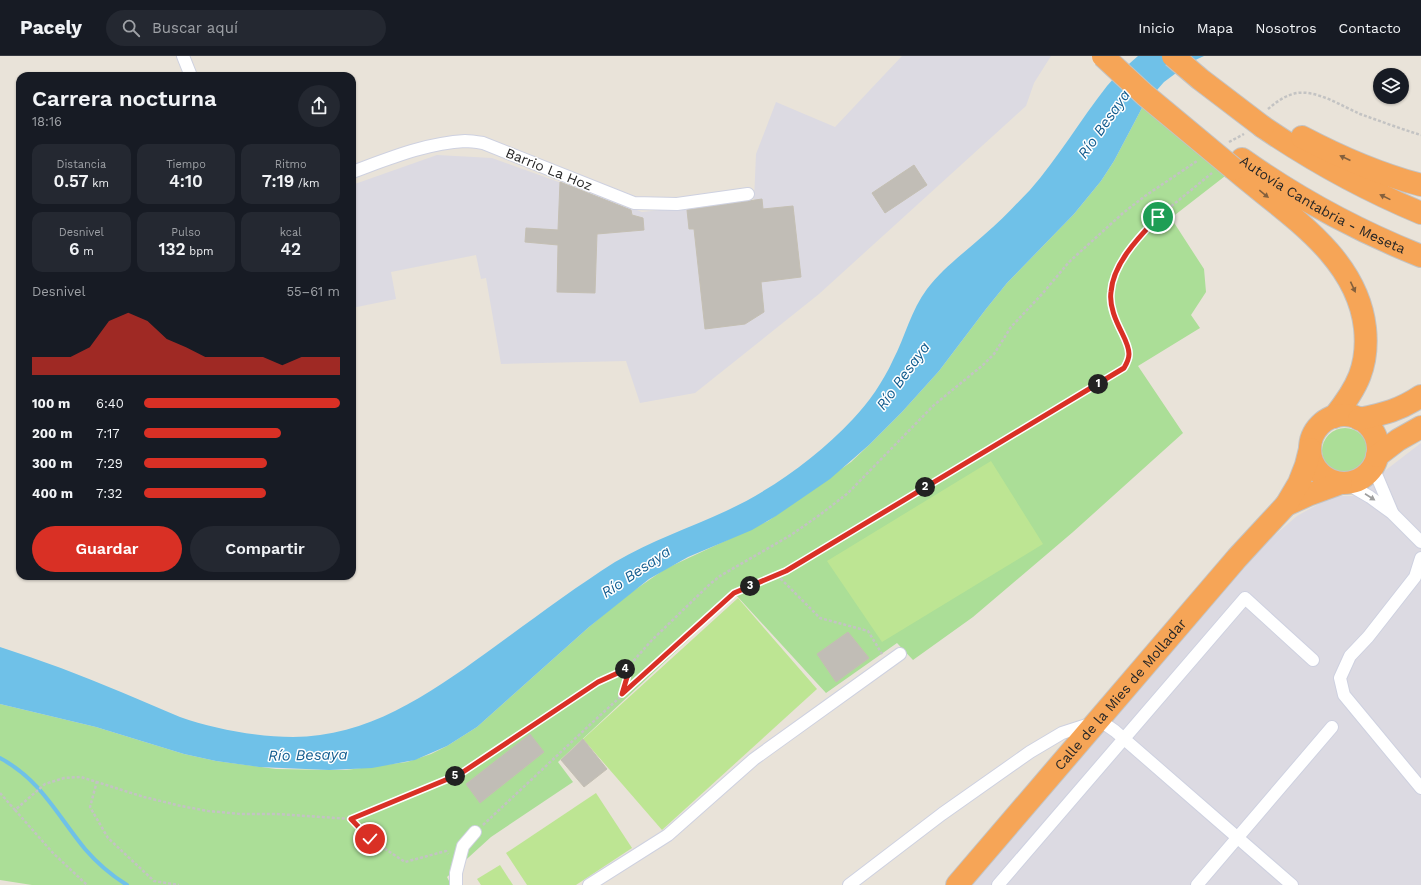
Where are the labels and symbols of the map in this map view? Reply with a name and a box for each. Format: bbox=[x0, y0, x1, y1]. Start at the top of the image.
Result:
water label: Río Besaya bbox=[1074, 86, 1134, 162]
street label: Barrio La Hoz bbox=[503, 144, 595, 194]
street label: Autovía Cantabria - Meseta bbox=[1237, 152, 1408, 257]
one-way arrow bbox=[1339, 155, 1351, 161]
one-way arrow bbox=[1259, 190, 1269, 199]
one-way arrow bbox=[1380, 194, 1391, 200]
pin bbox=[1141, 200, 1175, 234]
one-way arrow bbox=[1350, 281, 1356, 293]
water label: Río Besaya bbox=[872, 339, 934, 413]
pin: 1 bbox=[1088, 374, 1108, 394]
pin: 2 bbox=[915, 477, 935, 497]
one-way arrow bbox=[1364, 493, 1375, 501]
water label: Río Besaya bbox=[598, 542, 674, 602]
pin: 3 bbox=[740, 576, 760, 596]
street label: Calle de la Mies de Molladar bbox=[1051, 615, 1190, 773]
pin: 4 bbox=[615, 659, 635, 679]
water label: Río Besaya bbox=[268, 745, 348, 765]
pin: 5 bbox=[445, 766, 465, 786]
pin bbox=[353, 822, 387, 856]

